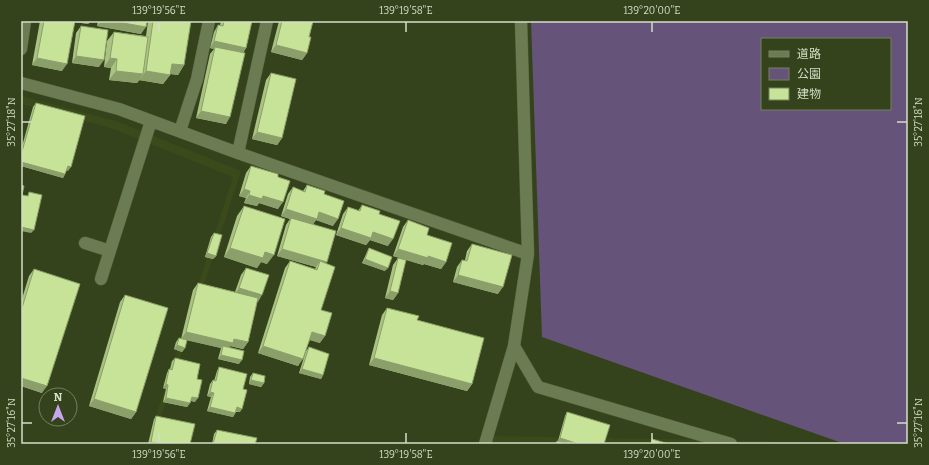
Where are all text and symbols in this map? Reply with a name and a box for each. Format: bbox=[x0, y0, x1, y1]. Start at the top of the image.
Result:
text: 139°19'56"E bbox=[132, 5, 186, 17]
text: 139°19'58"E bbox=[379, 5, 433, 17]
text: 139°20'00"E bbox=[624, 5, 680, 17]
legend bbox=[761, 38, 891, 110]
text: 道路 bbox=[797, 47, 821, 61]
text: 公園 bbox=[797, 67, 821, 81]
text: 建物 bbox=[797, 87, 821, 101]
text: 35°27'18"N bbox=[6, 97, 18, 147]
text: 35°27'18"N bbox=[913, 97, 925, 147]
north arrow bbox=[38, 387, 78, 427]
text: N bbox=[54, 391, 63, 404]
text: 35°27'16"N bbox=[6, 398, 18, 448]
text: 35°27'16"N bbox=[913, 398, 925, 448]
text: 139°19'56"E bbox=[132, 449, 186, 461]
text: 139°19'58"E bbox=[379, 449, 433, 461]
text: 139°20'00"E bbox=[624, 449, 680, 461]

